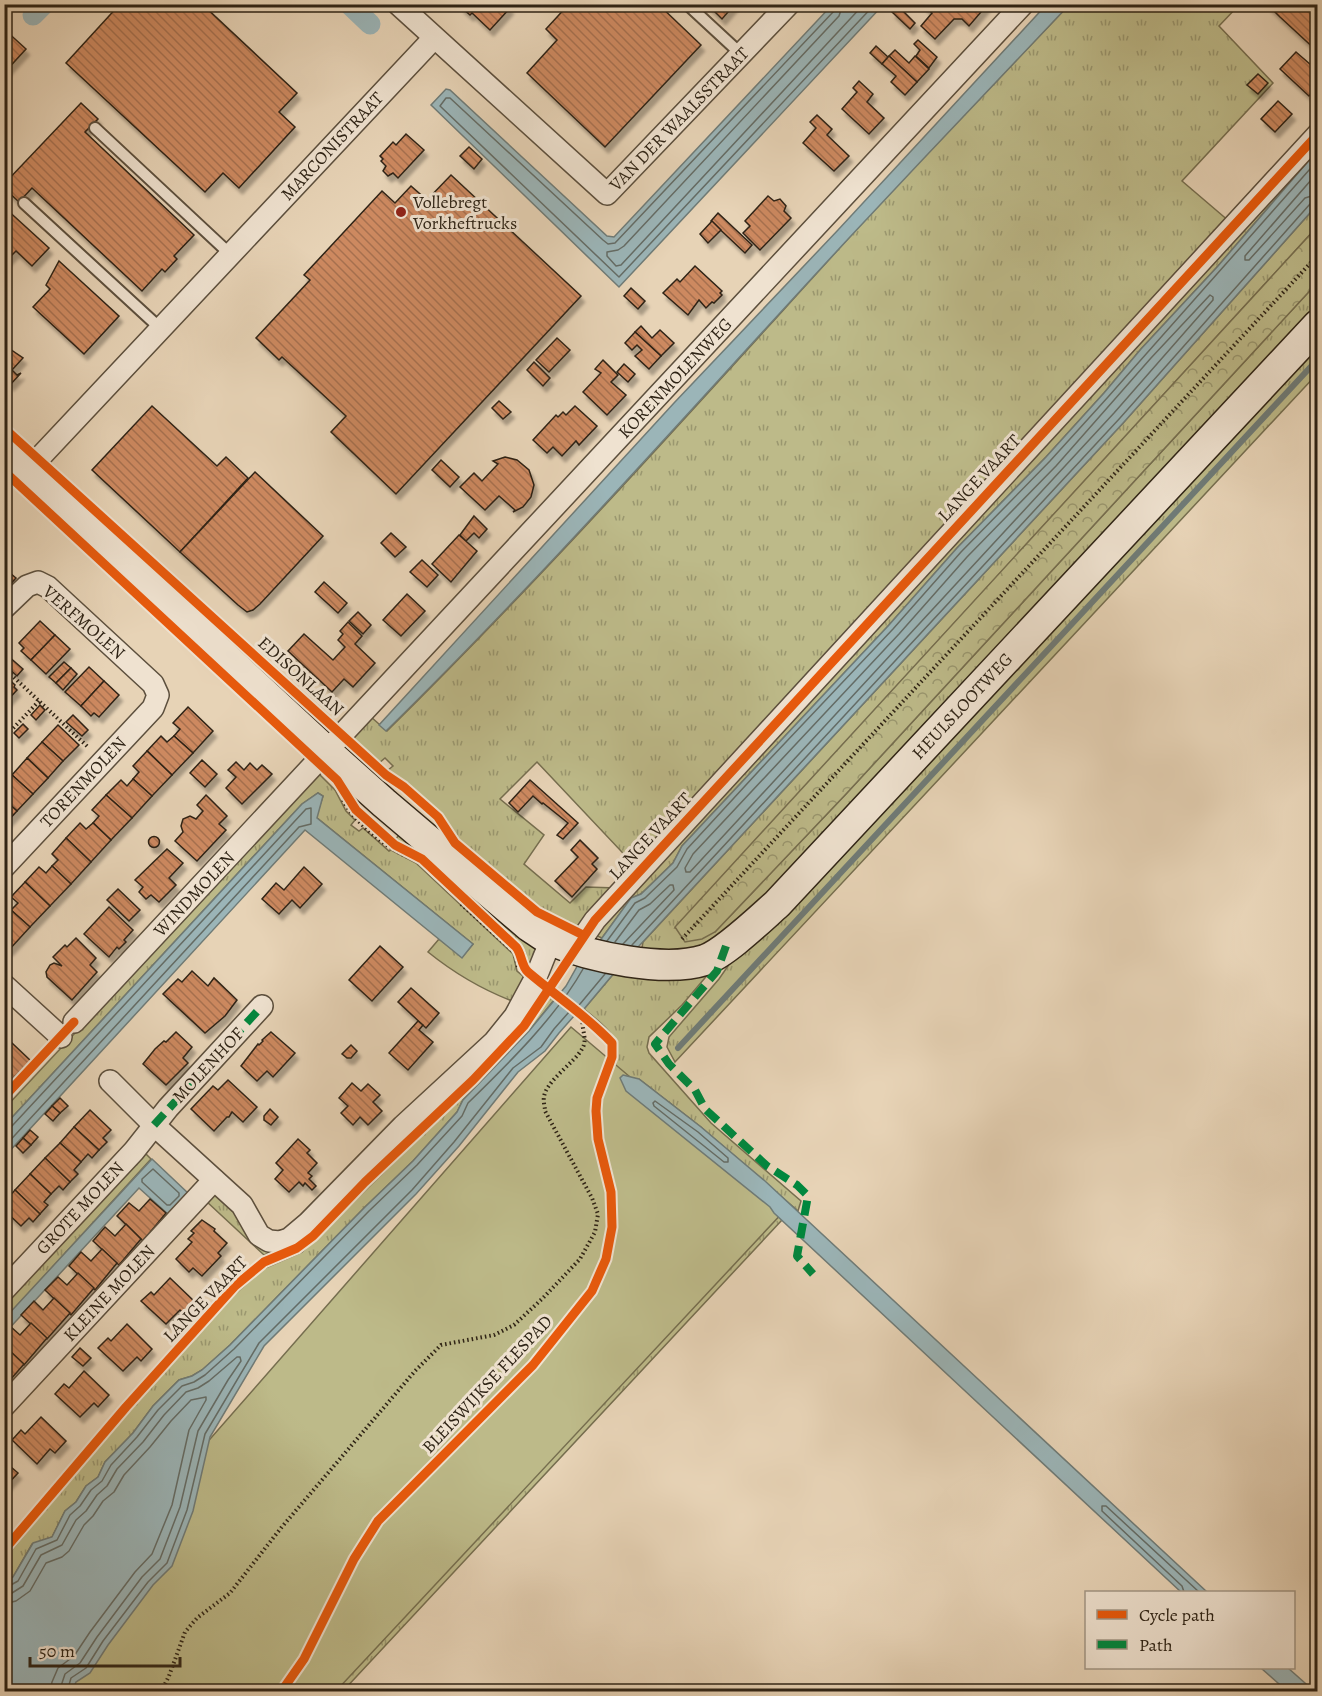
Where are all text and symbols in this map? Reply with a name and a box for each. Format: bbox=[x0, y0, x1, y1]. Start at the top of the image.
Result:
street label: VAN DER WAALSSTRAAT bbox=[603, 42, 754, 197]
street label: MARCONISTRAAT bbox=[275, 86, 389, 205]
place label: Vollebregt Vorkheftrucks bbox=[412, 190, 517, 235]
marker: Vollebregt Vorkheftrucks bbox=[394, 205, 408, 219]
street label: KORENMOLENWEG bbox=[613, 312, 737, 444]
street label: LANGE VAART bbox=[932, 429, 1026, 527]
street label: VERFMOLEN bbox=[37, 579, 130, 664]
street label: EDISONLAAN bbox=[253, 631, 349, 721]
street label: HEULSLOOTWEG bbox=[906, 647, 1018, 765]
street label: TORENMOLEN bbox=[34, 731, 132, 833]
street label: LANGE VAART bbox=[603, 787, 697, 885]
street label: WINDMOLEN bbox=[147, 846, 240, 943]
street label: MOLENHOF bbox=[167, 1022, 249, 1108]
street label: GROTE MOLEN bbox=[31, 1156, 129, 1260]
street label: KLEINE MOLEN bbox=[58, 1239, 160, 1347]
street label: LANGE VAART bbox=[158, 1251, 252, 1347]
street label: BLEISWIJKSE FLESPAD bbox=[417, 1310, 557, 1458]
legend bbox=[1085, 1591, 1295, 1669]
text: Cycle path bbox=[1139, 1603, 1215, 1627]
scale bar bbox=[30, 1630, 180, 1668]
text: Path bbox=[1139, 1633, 1173, 1657]
text: 50 m bbox=[39, 1639, 75, 1663]

